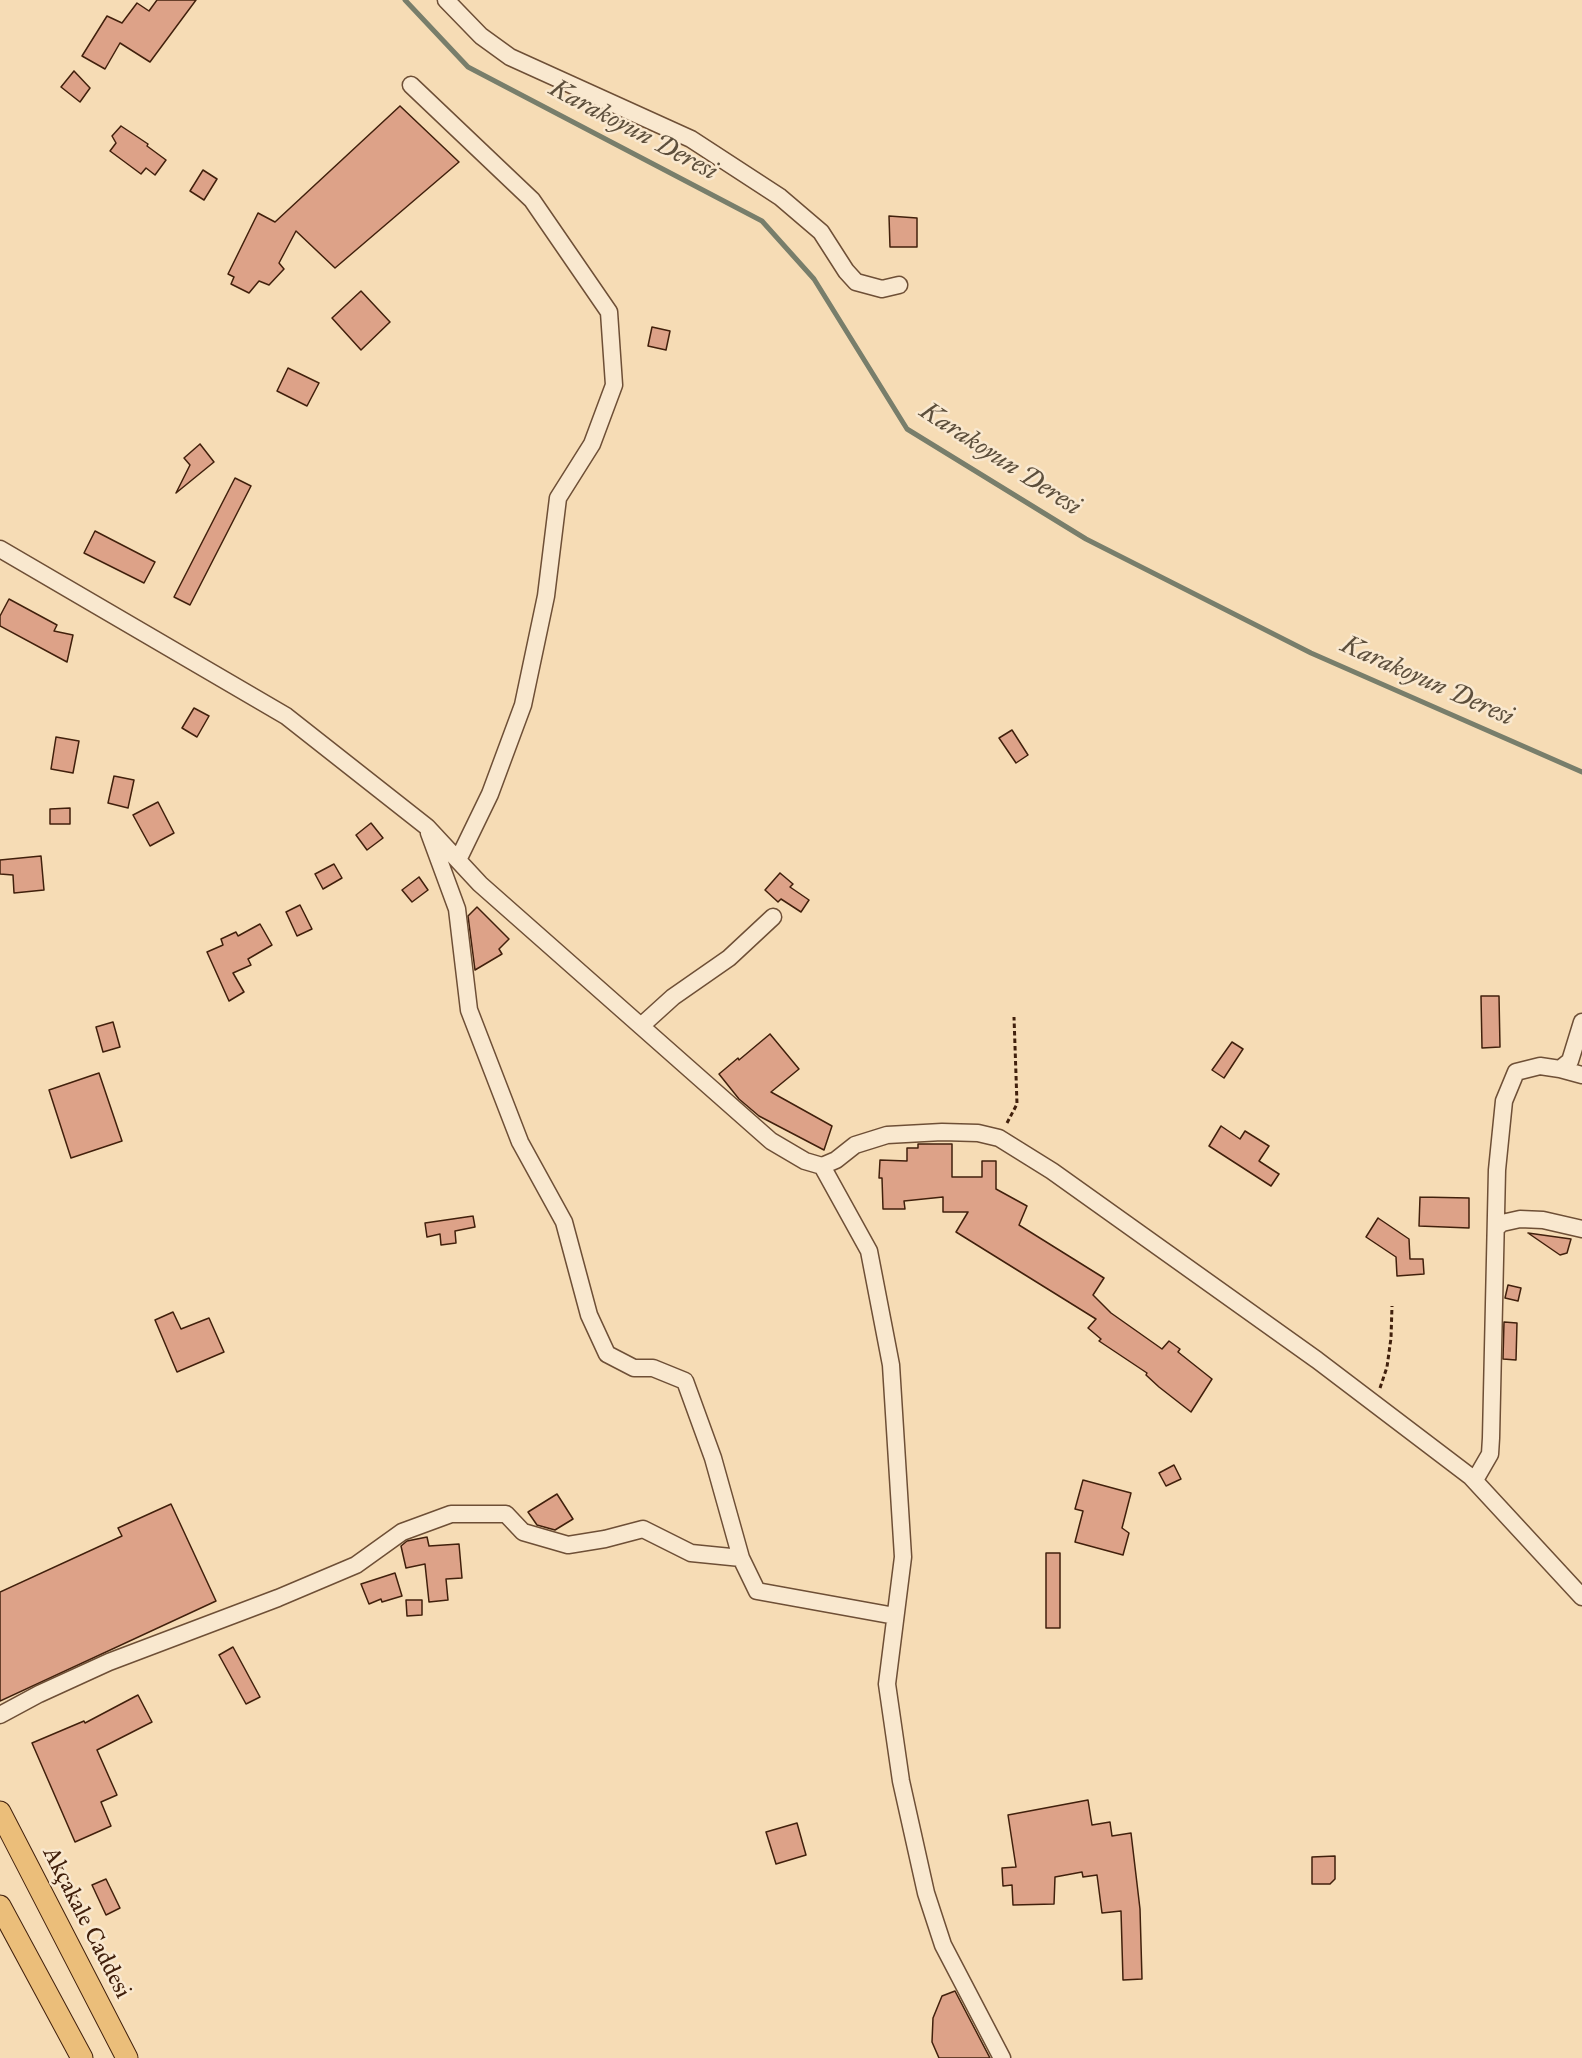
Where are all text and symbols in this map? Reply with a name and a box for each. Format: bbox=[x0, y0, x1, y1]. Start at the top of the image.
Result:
water label: Karakoyun Deresi bbox=[544, 74, 722, 188]
water label: Karakoyun Deresi bbox=[914, 396, 1086, 524]
water label: Karakoyun Deresi bbox=[1336, 630, 1518, 734]
street label: Akçakale Caddesi bbox=[35, 1842, 137, 2004]

